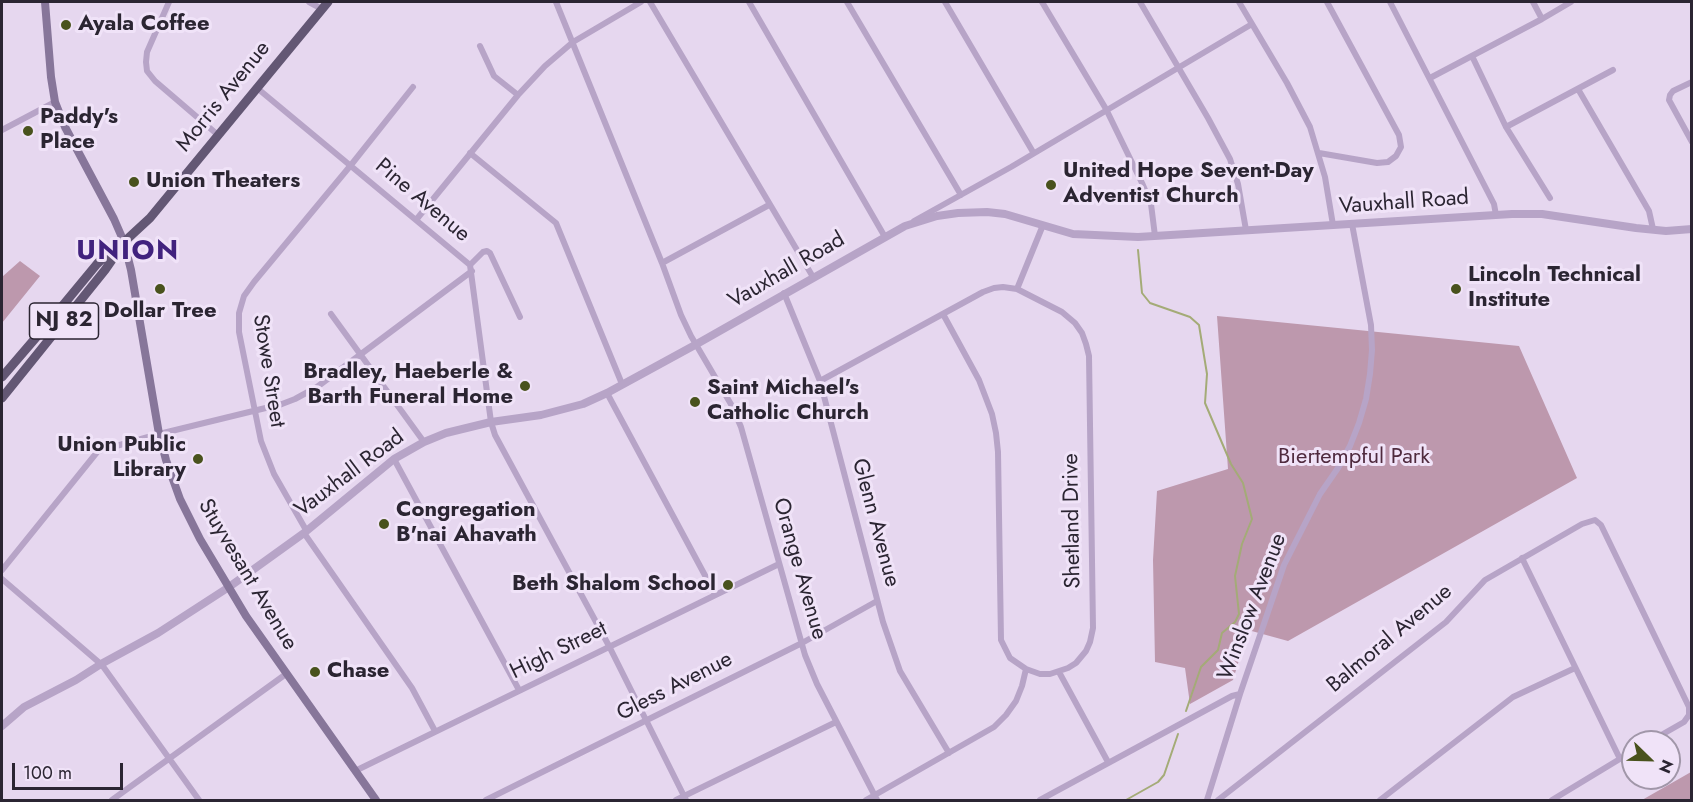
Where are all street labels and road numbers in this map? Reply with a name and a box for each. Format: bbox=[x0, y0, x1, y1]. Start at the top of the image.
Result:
street label: Morris Avenue bbox=[171, 36, 277, 158]
street label: Pine Avenue bbox=[369, 154, 475, 248]
street label: Vauxhall Road bbox=[1338, 185, 1470, 221]
street label: Vauxhall Road bbox=[724, 227, 850, 315]
road number: NJ 82 bbox=[29, 303, 98, 339]
street label: Stowe Street bbox=[246, 313, 290, 429]
street label: Vauxhall Road bbox=[290, 424, 410, 524]
street label: Shetland Drive bbox=[1059, 453, 1087, 589]
street label: Glenn Avenue bbox=[845, 456, 905, 590]
street label: Stuyvesant Avenue bbox=[192, 495, 302, 655]
street label: Orange Avenue bbox=[766, 495, 832, 643]
street label: Winslow Avenue bbox=[1213, 530, 1293, 684]
street label: Balmoral Avenue bbox=[1322, 579, 1458, 699]
street label: High Street bbox=[506, 616, 612, 686]
street label: Gless Avenue bbox=[613, 647, 737, 727]

